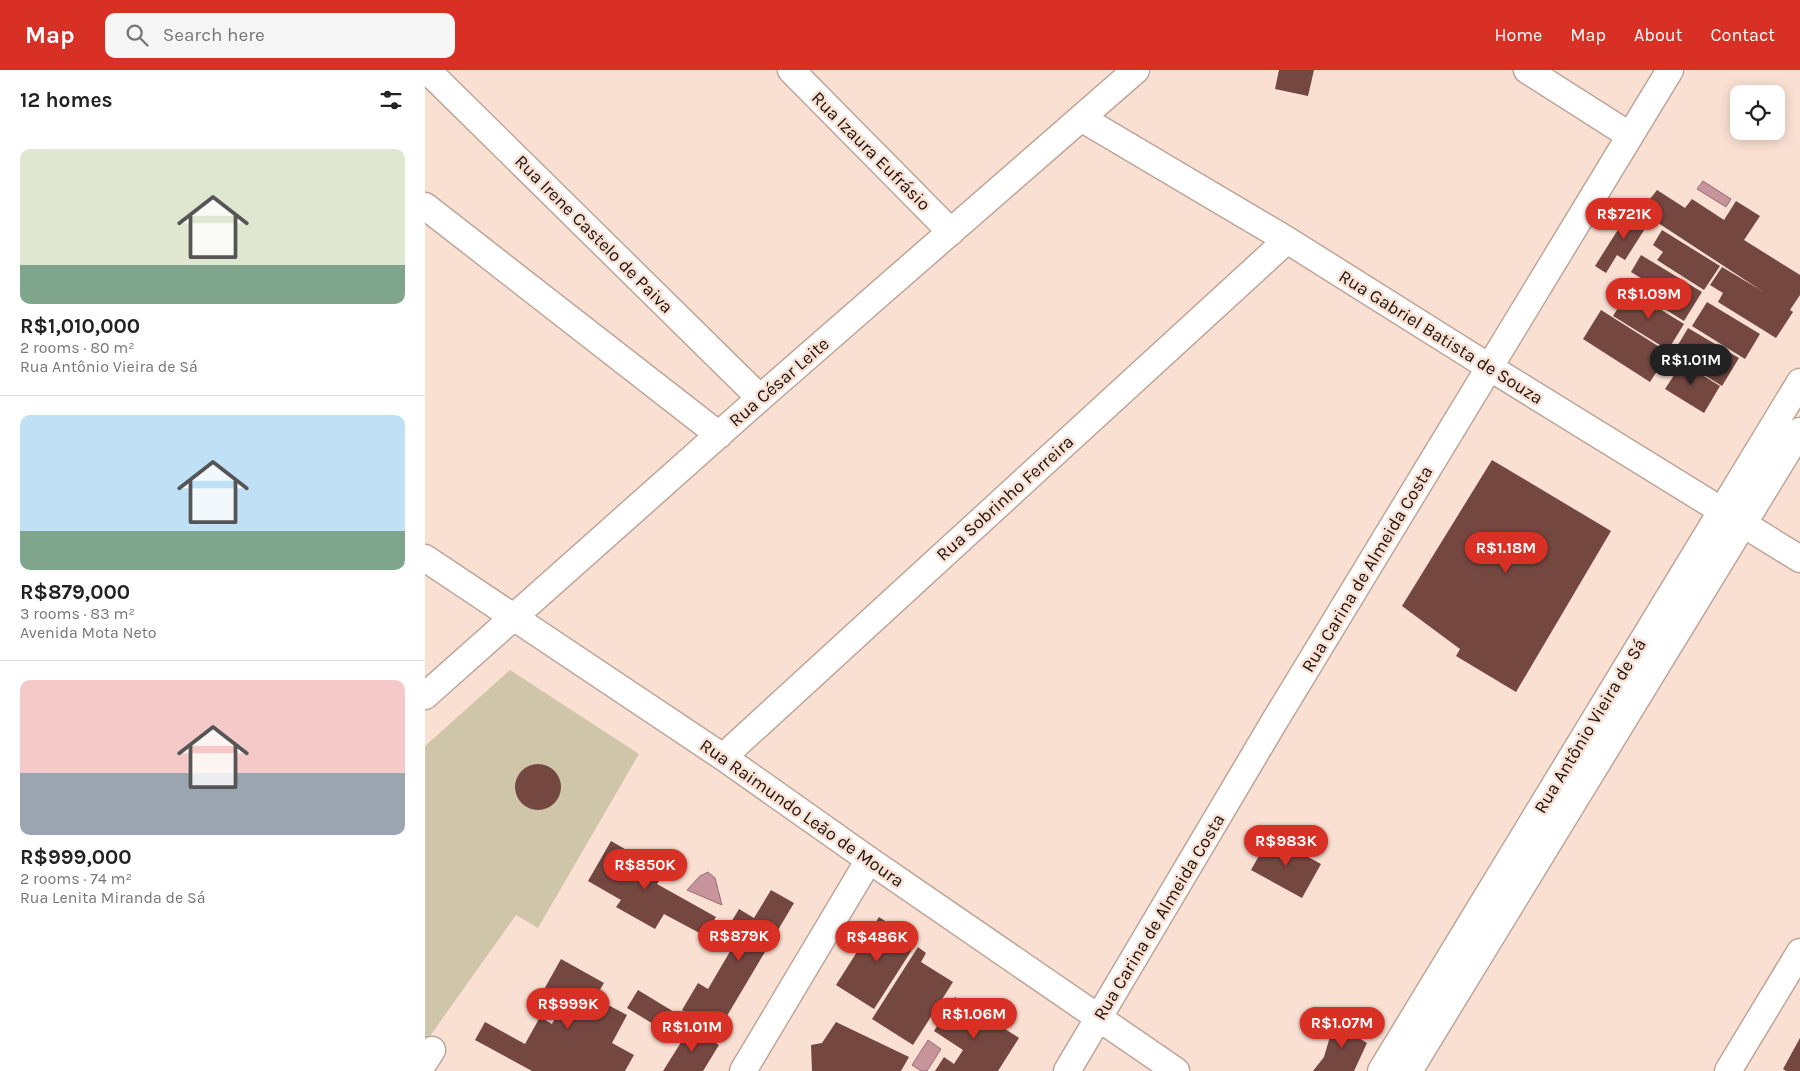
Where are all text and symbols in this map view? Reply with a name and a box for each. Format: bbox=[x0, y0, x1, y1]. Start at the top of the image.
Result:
search box bbox=[105, 13, 455, 58]
text: Map bbox=[25, 21, 75, 49]
icon: search bbox=[123, 21, 151, 49]
text: Search here bbox=[163, 24, 265, 46]
text: Home bbox=[1494, 24, 1542, 46]
text: Map bbox=[1570, 24, 1606, 46]
text: About bbox=[1634, 24, 1683, 46]
text: Contact bbox=[1711, 24, 1775, 46]
map controls bbox=[1730, 85, 1785, 140]
button: locate bbox=[1730, 85, 1785, 140]
icon: filters bbox=[377, 86, 405, 114]
street label: Rua Izaura Eufrásio bbox=[807, 87, 935, 215]
text: 12 homes bbox=[20, 88, 113, 112]
street label: Rua Irene Castelo de Paiva bbox=[510, 150, 678, 318]
icon: home bbox=[168, 182, 258, 272]
pin: R$721K bbox=[1583, 198, 1665, 240]
text: R$721K bbox=[1596, 204, 1652, 223]
street label: Rua Gabriel Batista de Souza bbox=[1335, 265, 1547, 409]
pin: R$1.09M bbox=[1603, 278, 1695, 320]
text: R$1.09M bbox=[1617, 284, 1681, 303]
text: R$1,010,000 bbox=[20, 314, 140, 338]
street label: Rua César Leite bbox=[724, 333, 834, 431]
text: 2 rooms · 80 m² bbox=[20, 338, 135, 357]
pin: R$1.01M bbox=[1645, 344, 1737, 386]
text: R$1.01M bbox=[1661, 350, 1721, 369]
text: Rua Antônio Vieira de Sá bbox=[20, 357, 198, 376]
street label: Rua Sobrinho Ferreira bbox=[932, 430, 1078, 566]
icon: home bbox=[168, 447, 258, 537]
street label: Rua Carina de Almeida Costa bbox=[1297, 462, 1437, 676]
pin: R$1.18M bbox=[1460, 532, 1552, 574]
text: R$1.18M bbox=[1476, 538, 1536, 557]
text: R$879,000 bbox=[20, 580, 130, 604]
text: 3 rooms · 83 m² bbox=[20, 604, 135, 623]
text: Avenida Mota Neto bbox=[20, 623, 156, 642]
street label: Rua Antônio Vieira de Sá bbox=[1529, 635, 1651, 817]
icon: home bbox=[168, 712, 258, 802]
street label: Rua Raimundo Leão de Moura bbox=[696, 734, 908, 892]
street label: Rua Carina de Almeida Costa bbox=[1089, 810, 1229, 1024]
pin: R$983K bbox=[1245, 824, 1327, 867]
text: R$983K bbox=[1255, 831, 1317, 850]
text: R$999,000 bbox=[20, 845, 132, 869]
pin: R$850K bbox=[604, 848, 686, 891]
text: R$850K bbox=[614, 855, 676, 874]
text: 2 rooms · 74 m² bbox=[20, 869, 132, 888]
text: Rua Lenita Miranda de Sá bbox=[20, 888, 205, 907]
pin: R$879K bbox=[698, 920, 780, 962]
pin: R$486K bbox=[836, 920, 918, 963]
text: R$879K bbox=[709, 926, 769, 945]
text: R$486K bbox=[846, 927, 908, 946]
pin: R$999K bbox=[527, 988, 609, 1030]
text: R$999K bbox=[537, 994, 599, 1013]
pin: R$1.06M bbox=[928, 998, 1020, 1040]
text: R$1.06M bbox=[942, 1004, 1006, 1023]
pin: R$1.07M bbox=[1296, 1006, 1388, 1049]
pin: R$1.01M bbox=[646, 1010, 738, 1053]
text: R$1.07M bbox=[1311, 1013, 1373, 1032]
text: R$1.01M bbox=[662, 1017, 722, 1036]

